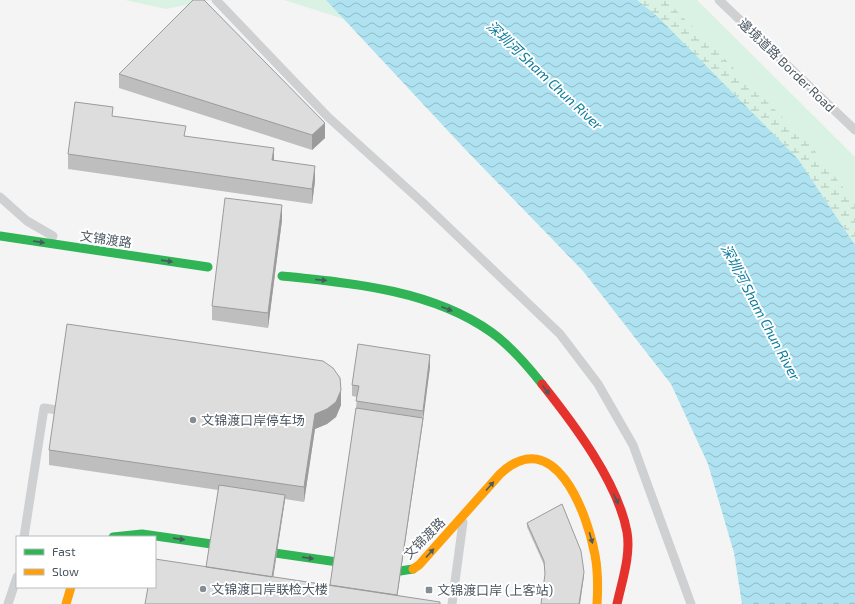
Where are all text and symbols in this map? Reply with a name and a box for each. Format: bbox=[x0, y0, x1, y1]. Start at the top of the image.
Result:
street label: 邊境道路 Border Road bbox=[736, 15, 838, 115]
water label: 深圳河 Sham Chun River bbox=[484, 17, 607, 133]
street label: 文锦渡路 bbox=[79, 227, 133, 251]
one-way arrow bbox=[33, 239, 45, 245]
water label: 深圳河 Sham Chun River bbox=[718, 241, 804, 384]
one-way arrow bbox=[161, 258, 173, 264]
one-way arrow bbox=[315, 277, 327, 283]
one-way arrow bbox=[441, 307, 453, 313]
one-way arrow bbox=[542, 384, 550, 395]
place label: 文锦渡口岸停车场 bbox=[201, 412, 305, 428]
marker: 文锦渡口岸停车场 bbox=[188, 415, 198, 425]
one-way arrow bbox=[485, 481, 495, 491]
one-way arrow bbox=[612, 493, 619, 505]
street label: 文锦渡路 bbox=[400, 514, 448, 562]
one-way arrow bbox=[588, 532, 594, 544]
legend bbox=[16, 536, 156, 588]
one-way arrow bbox=[173, 536, 185, 543]
text: Fast bbox=[52, 544, 76, 558]
one-way arrow bbox=[425, 548, 434, 558]
one-way arrow bbox=[302, 555, 314, 561]
text: Slow bbox=[52, 564, 79, 578]
place label: 文锦渡口岸联检大楼 bbox=[211, 581, 328, 597]
place label: 文锦渡口岸 (上客站) bbox=[437, 582, 553, 598]
marker: 文锦渡口岸联检大楼 bbox=[198, 584, 208, 594]
marker: 文锦渡口岸 (上客站) bbox=[424, 585, 434, 595]

